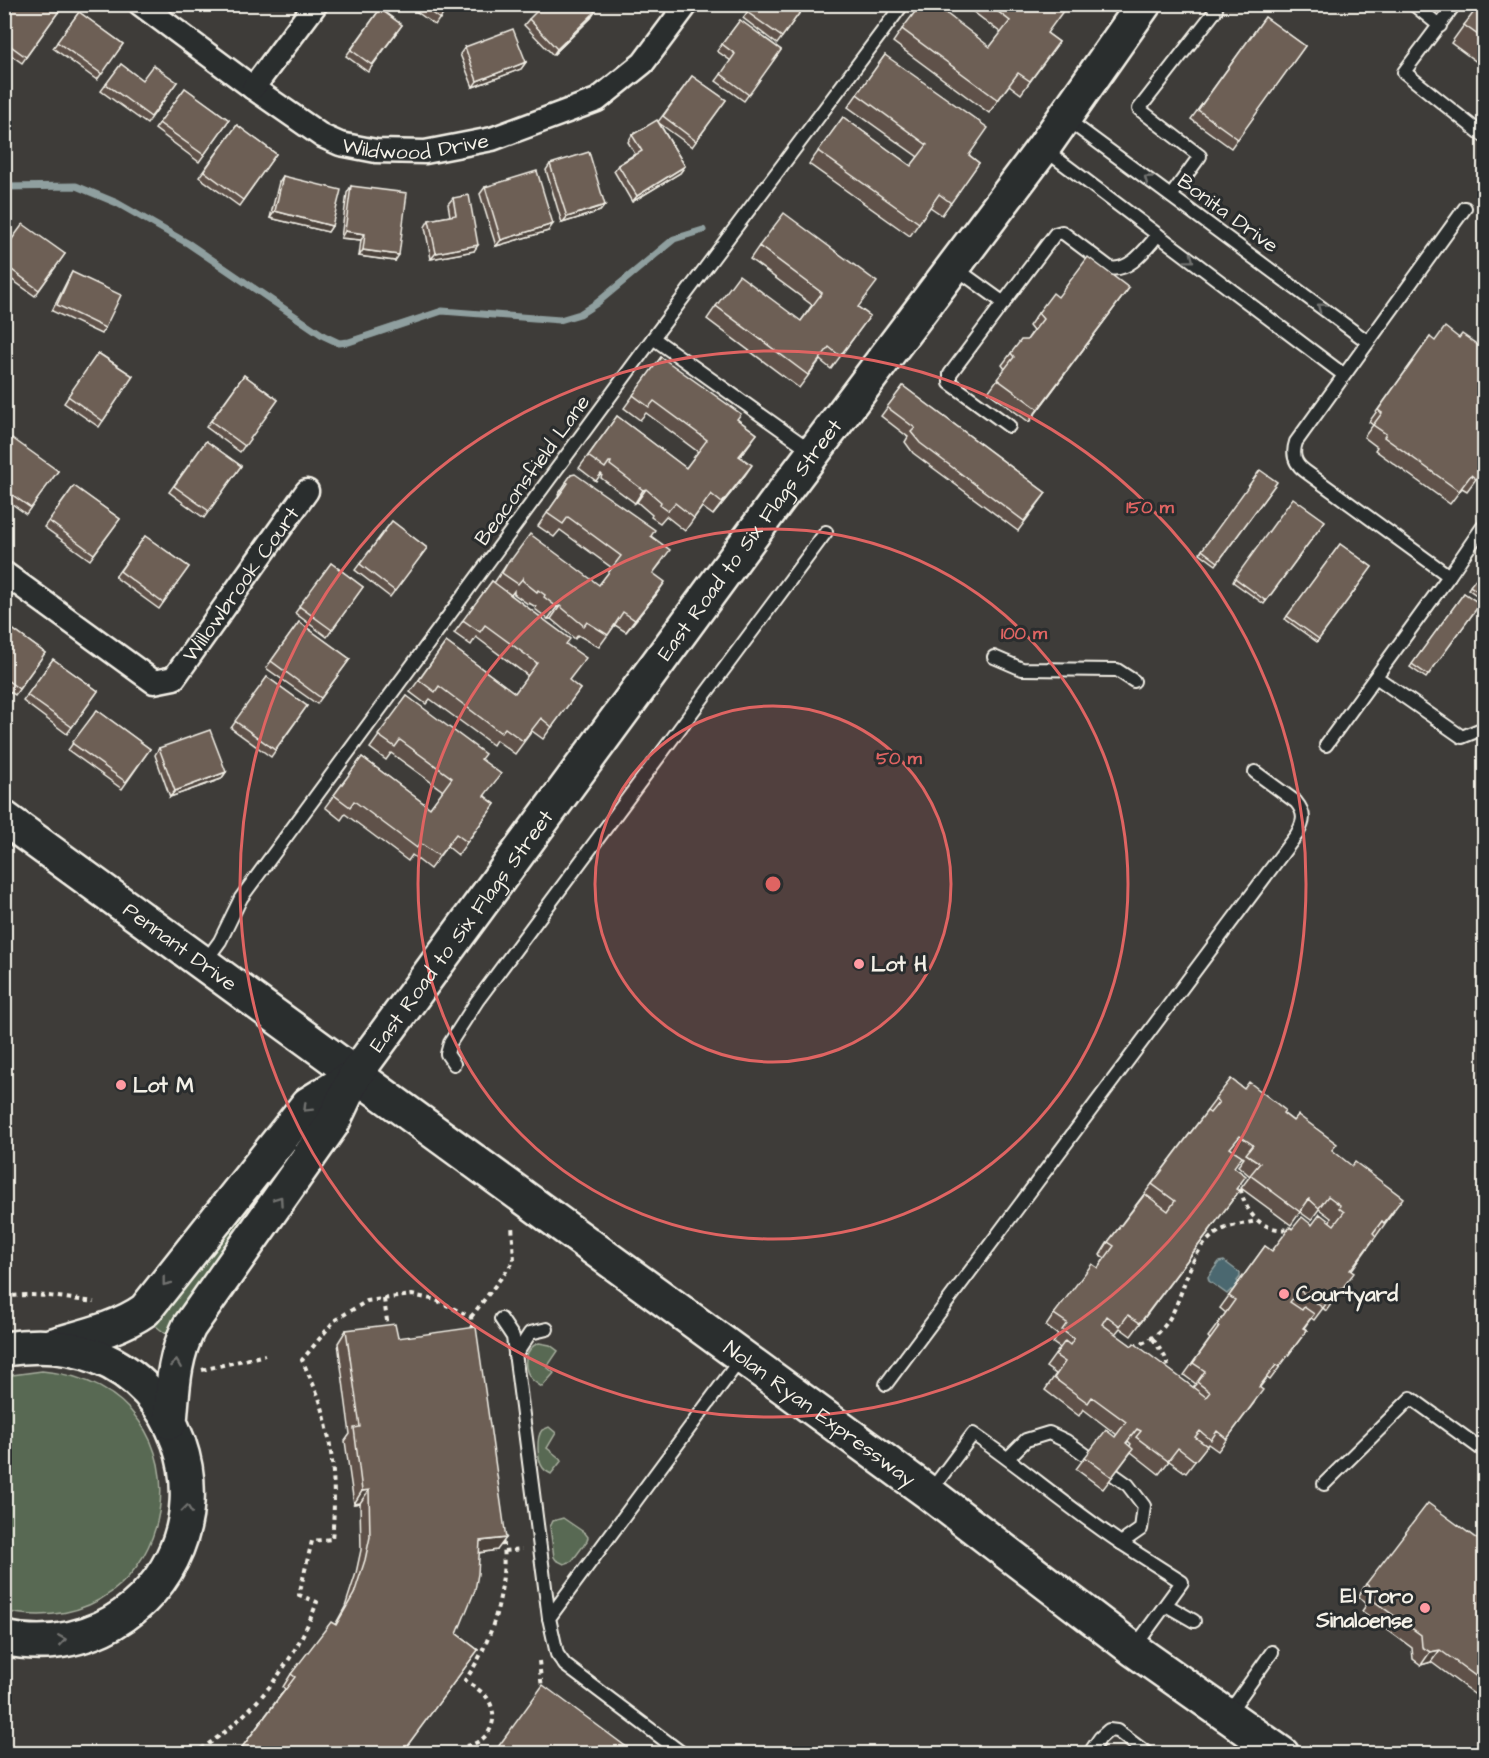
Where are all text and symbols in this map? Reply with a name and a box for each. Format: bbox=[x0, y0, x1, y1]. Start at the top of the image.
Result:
street label: Wildwood Drive bbox=[340, 126, 491, 168]
street label: Bonita Drive bbox=[1171, 167, 1284, 260]
one-way arrow bbox=[1143, 175, 1154, 186]
one-way arrow bbox=[1183, 252, 1194, 263]
one-way arrow bbox=[1317, 304, 1328, 315]
street label: Beaconsfield Lane bbox=[468, 389, 597, 552]
street label: East Road to Six Flags Street bbox=[651, 413, 849, 667]
text: 150 m bbox=[1126, 495, 1175, 520]
street label: Willowbrook Court bbox=[176, 501, 307, 668]
text: 100 m bbox=[1001, 621, 1048, 646]
text: 50 m bbox=[876, 746, 923, 771]
street label: East Road to Six Flags Street bbox=[363, 804, 561, 1058]
centre of rings bbox=[763, 874, 783, 894]
street label: Pennant Drive bbox=[117, 896, 243, 998]
place label: Lot H bbox=[871, 950, 927, 979]
marker: Lot H bbox=[852, 957, 866, 971]
place label: Lot M bbox=[133, 1071, 194, 1100]
marker: Lot M bbox=[114, 1078, 128, 1092]
one-way arrow bbox=[303, 1101, 314, 1111]
one-way arrow bbox=[272, 1196, 283, 1207]
one-way arrow bbox=[163, 1276, 174, 1287]
place label: Courtyard bbox=[1296, 1280, 1398, 1312]
marker: Courtyard bbox=[1277, 1287, 1291, 1301]
street label: Nolan Ryan Expressway bbox=[718, 1334, 922, 1496]
one-way arrow bbox=[169, 1359, 182, 1369]
one-way arrow bbox=[180, 1504, 193, 1514]
place label: El Toro Sinaloense bbox=[1315, 1582, 1414, 1635]
marker: El Toro Sinaloense bbox=[1418, 1601, 1432, 1615]
one-way arrow bbox=[58, 1635, 67, 1647]

